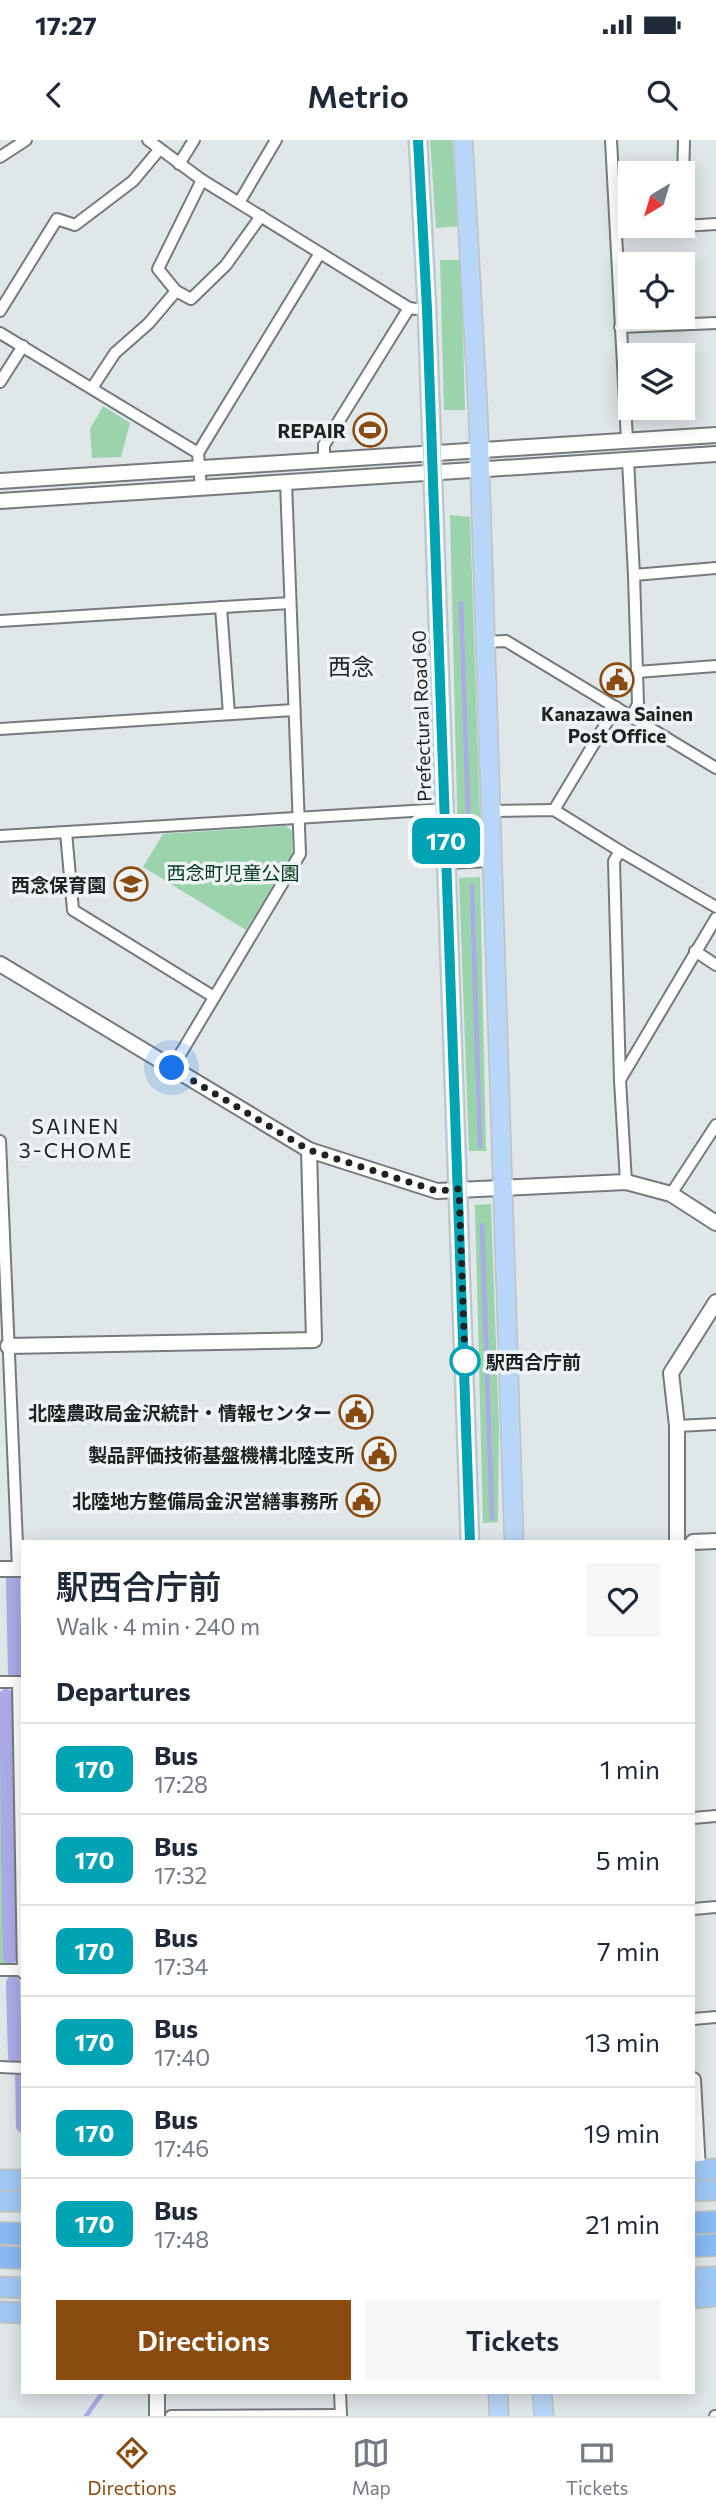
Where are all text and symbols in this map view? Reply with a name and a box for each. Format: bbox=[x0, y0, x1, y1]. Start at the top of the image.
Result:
text: 17:27 bbox=[35, 9, 97, 40]
text: Metrio bbox=[307, 75, 409, 115]
icon: back bbox=[35, 76, 73, 114]
icon: search bbox=[643, 76, 681, 114]
north arrow bbox=[618, 161, 695, 238]
map controls bbox=[618, 161, 695, 420]
button: locate bbox=[618, 252, 695, 329]
button: layers bbox=[618, 343, 695, 420]
sports icon: REPAIR bbox=[351, 411, 389, 449]
place label: REPAIR bbox=[277, 419, 346, 442]
street label: Prefectural Road 60 bbox=[407, 630, 435, 802]
district label: 西念 bbox=[328, 652, 374, 680]
public building icon: Kanazawa Sainen Post Office bbox=[598, 661, 636, 699]
place label: Kanazawa Sainen Post Office bbox=[541, 702, 693, 747]
line badge: 170 bbox=[406, 818, 486, 864]
text: 170 bbox=[426, 826, 466, 855]
park label: 西念町児童公園 bbox=[166, 861, 300, 884]
school or university icon: 西念保育園 bbox=[112, 865, 150, 903]
place label: 西念保育園 bbox=[11, 873, 106, 896]
your location bbox=[154, 1050, 189, 1085]
district label: SAINEN 3-CHOME bbox=[19, 1113, 133, 1162]
marker: 駅西合庁前 bbox=[450, 1346, 480, 1376]
place label: 駅西合庁前 bbox=[486, 1350, 581, 1373]
public building icon: 北陸農政局金沢統計・情報センター bbox=[337, 1393, 375, 1431]
place label: 北陸農政局金沢統計・情報センター bbox=[28, 1401, 332, 1424]
public building icon: 製品評価技術基盤機構北陸支所 bbox=[360, 1435, 398, 1473]
place label: 製品評価技術基盤機構北陸支所 bbox=[88, 1443, 354, 1466]
public building icon: 北陸地方整備局金沢営繕事務所 bbox=[344, 1481, 382, 1519]
place label: 北陸地方整備局金沢営繕事務所 bbox=[72, 1489, 338, 1512]
button: heart bbox=[586, 1563, 660, 1637]
text: 駅西合庁前 bbox=[56, 1565, 221, 1606]
text: Walk · 4 min · 240 m bbox=[56, 1612, 260, 1640]
text: Departures bbox=[56, 1675, 191, 1706]
text: Bus bbox=[154, 1739, 198, 1770]
text: 1 min bbox=[600, 1753, 660, 1784]
text: 170 bbox=[75, 1754, 114, 1783]
text: 17:28 bbox=[154, 1770, 208, 1798]
text: Bus bbox=[154, 1830, 198, 1861]
text: 5 min bbox=[596, 1844, 660, 1875]
text: 170 bbox=[75, 1845, 114, 1874]
text: 17:32 bbox=[154, 1861, 207, 1889]
text: Bus bbox=[154, 1921, 198, 1952]
text: 7 min bbox=[597, 1935, 660, 1966]
text: 170 bbox=[75, 1936, 114, 1965]
text: 17:34 bbox=[154, 1952, 208, 1980]
text: Bus bbox=[154, 2012, 198, 2043]
text: 13 min bbox=[585, 2026, 660, 2057]
text: 170 bbox=[75, 2027, 114, 2056]
text: 17:40 bbox=[154, 2043, 210, 2071]
text: Bus bbox=[154, 2103, 198, 2134]
text: 19 min bbox=[584, 2117, 660, 2148]
text: 170 bbox=[75, 2118, 114, 2147]
text: 17:46 bbox=[154, 2134, 209, 2162]
text: Bus bbox=[154, 2194, 198, 2225]
text: 21 min bbox=[585, 2208, 660, 2239]
text: 170 bbox=[75, 2209, 114, 2238]
text: 17:48 bbox=[154, 2225, 209, 2253]
button: Directions bbox=[56, 2300, 351, 2380]
button: Tickets bbox=[365, 2300, 660, 2380]
tab: Directions bbox=[88, 2434, 177, 2499]
tab: Map bbox=[352, 2434, 391, 2499]
tab: Tickets bbox=[566, 2434, 628, 2499]

